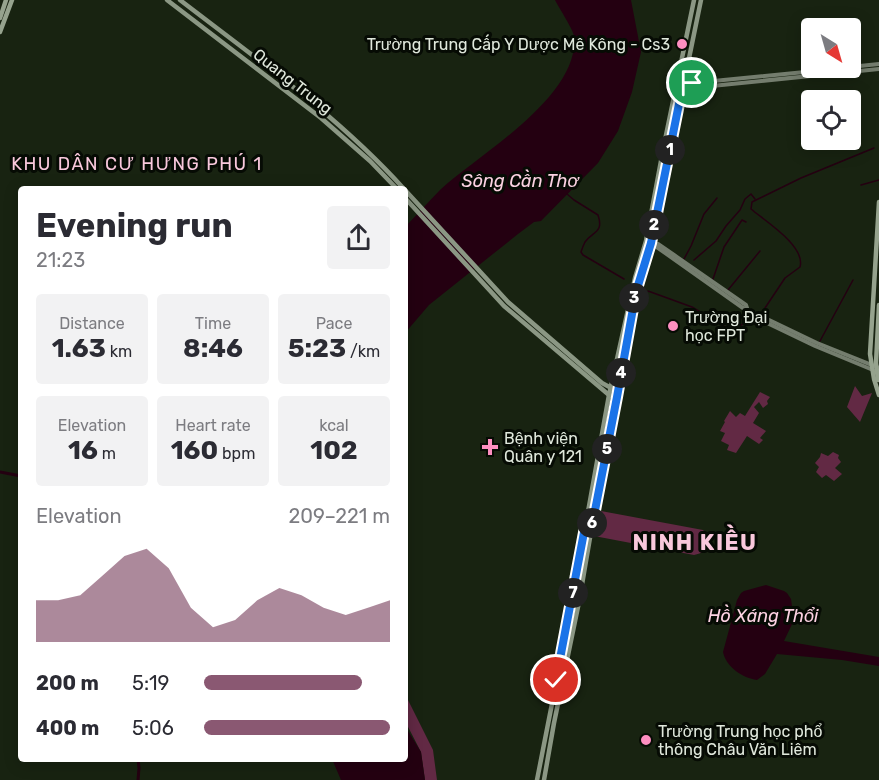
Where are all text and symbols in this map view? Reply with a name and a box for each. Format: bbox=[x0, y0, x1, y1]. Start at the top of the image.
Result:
north arrow bbox=[801, 18, 861, 78]
map controls bbox=[801, 18, 861, 150]
place label: Trường Trung Cấp Y Dược Mê Kông - Cs3 bbox=[367, 34, 670, 54]
marker: Trường Trung Cấp Y Dược Mê Kông - Cs3 bbox=[675, 37, 689, 51]
street label: Quang Trung bbox=[249, 45, 336, 118]
pin bbox=[666, 57, 717, 108]
icon: arrive bbox=[675, 66, 708, 99]
button: locate bbox=[801, 90, 861, 150]
pin: 1 bbox=[655, 135, 685, 165]
text: 1 bbox=[666, 140, 674, 159]
district label: KHU DÂN CƯ HƯNG PHÚ 1 bbox=[11, 153, 263, 175]
water label: Sông Cần Thơ bbox=[462, 169, 581, 192]
text: Evening run bbox=[36, 206, 233, 245]
button: share bbox=[327, 206, 390, 269]
pin: 2 bbox=[639, 210, 669, 240]
text: 2 bbox=[649, 215, 659, 234]
text: 21:23 bbox=[36, 248, 85, 272]
pin: 3 bbox=[619, 283, 649, 313]
text: 3 bbox=[629, 288, 639, 307]
place label: Trường Đại học FPT bbox=[685, 308, 767, 345]
text: Distance bbox=[59, 314, 125, 333]
text: Time bbox=[195, 314, 231, 333]
text: Pace bbox=[316, 314, 352, 333]
marker: Trường Đại học FPT bbox=[666, 319, 680, 333]
text: 1.63 bbox=[52, 333, 106, 364]
text: 8:46 bbox=[183, 333, 243, 364]
text: 5:23 bbox=[288, 333, 346, 364]
text: km bbox=[106, 342, 132, 361]
text: /km bbox=[346, 342, 380, 361]
pin: 4 bbox=[606, 358, 636, 388]
text: 4 bbox=[616, 363, 626, 382]
text: Elevation bbox=[58, 416, 126, 435]
text: Heart rate bbox=[175, 416, 251, 435]
text: kcal bbox=[319, 416, 349, 435]
place label: Bệnh viện Quân y 121 bbox=[504, 429, 582, 466]
pin: 5 bbox=[592, 434, 622, 464]
text: 16 bbox=[68, 435, 98, 466]
text: 160 bbox=[171, 435, 218, 466]
text: 102 bbox=[310, 435, 358, 466]
marker: Bệnh viện Quân y 121 bbox=[481, 438, 499, 456]
text: 5 bbox=[602, 439, 612, 458]
text: m bbox=[98, 444, 116, 463]
text: bpm bbox=[218, 444, 255, 463]
text: Elevation bbox=[36, 504, 122, 528]
text: 209–221 m bbox=[289, 504, 390, 528]
pin: 6 bbox=[577, 508, 607, 538]
text: 6 bbox=[587, 513, 597, 532]
district label: NINH KIỀU bbox=[632, 524, 758, 556]
pin: 7 bbox=[558, 578, 588, 608]
text: 7 bbox=[568, 583, 578, 602]
water label: Hồ Xáng Thổi bbox=[708, 604, 819, 627]
pin bbox=[530, 654, 581, 705]
icon: check bbox=[539, 663, 572, 696]
text: 200 m bbox=[36, 671, 99, 695]
text: 5:19 bbox=[132, 671, 169, 695]
text: 400 m bbox=[36, 716, 99, 740]
text: 5:06 bbox=[132, 716, 174, 740]
place label: Trường Trung học phổ thông Châu Văn Liêm bbox=[658, 722, 823, 759]
marker: Trường Trung học phổ thông Châu Văn Liêm bbox=[639, 733, 653, 747]

